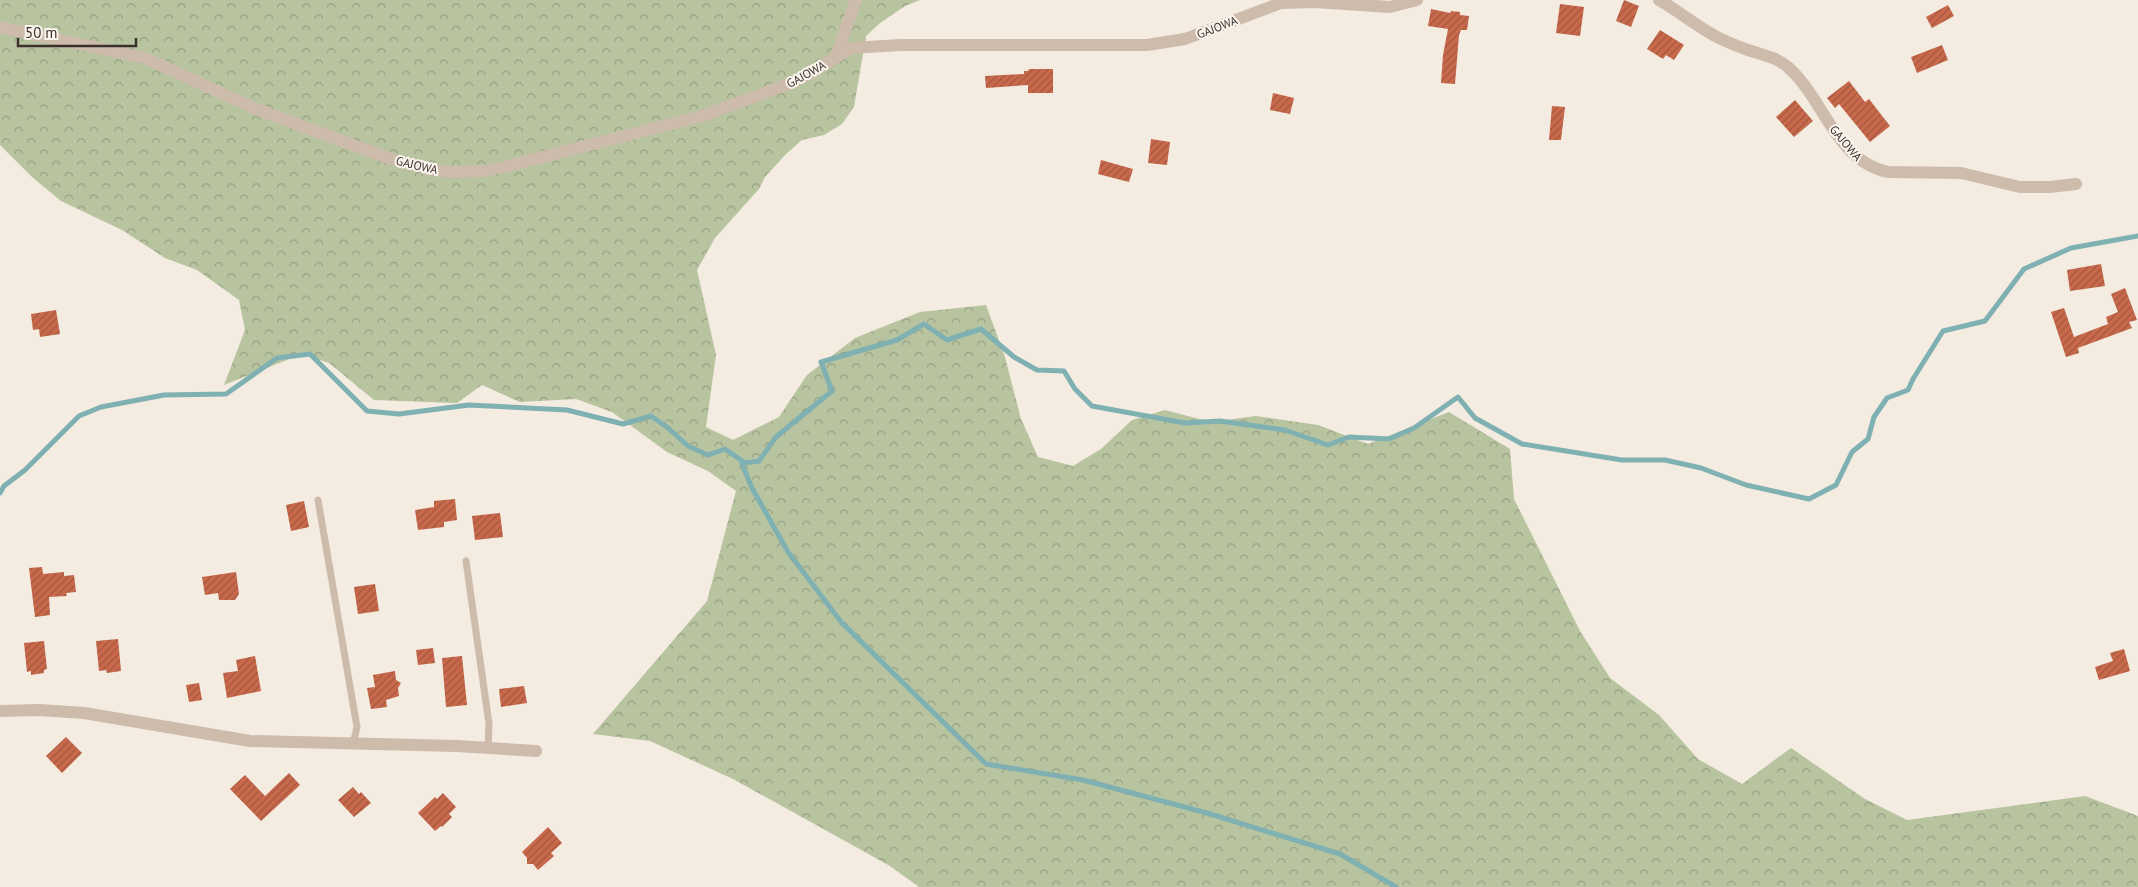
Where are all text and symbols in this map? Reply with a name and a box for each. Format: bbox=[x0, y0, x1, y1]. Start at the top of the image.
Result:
street label: GAJOWA bbox=[1194, 12, 1240, 42]
scale bar bbox=[18, 15, 135, 47]
text: 50 m bbox=[25, 23, 58, 42]
street label: GAJOWA bbox=[784, 57, 828, 91]
street label: GAJOWA bbox=[1827, 122, 1865, 164]
street label: GAJOWA bbox=[395, 153, 439, 177]

